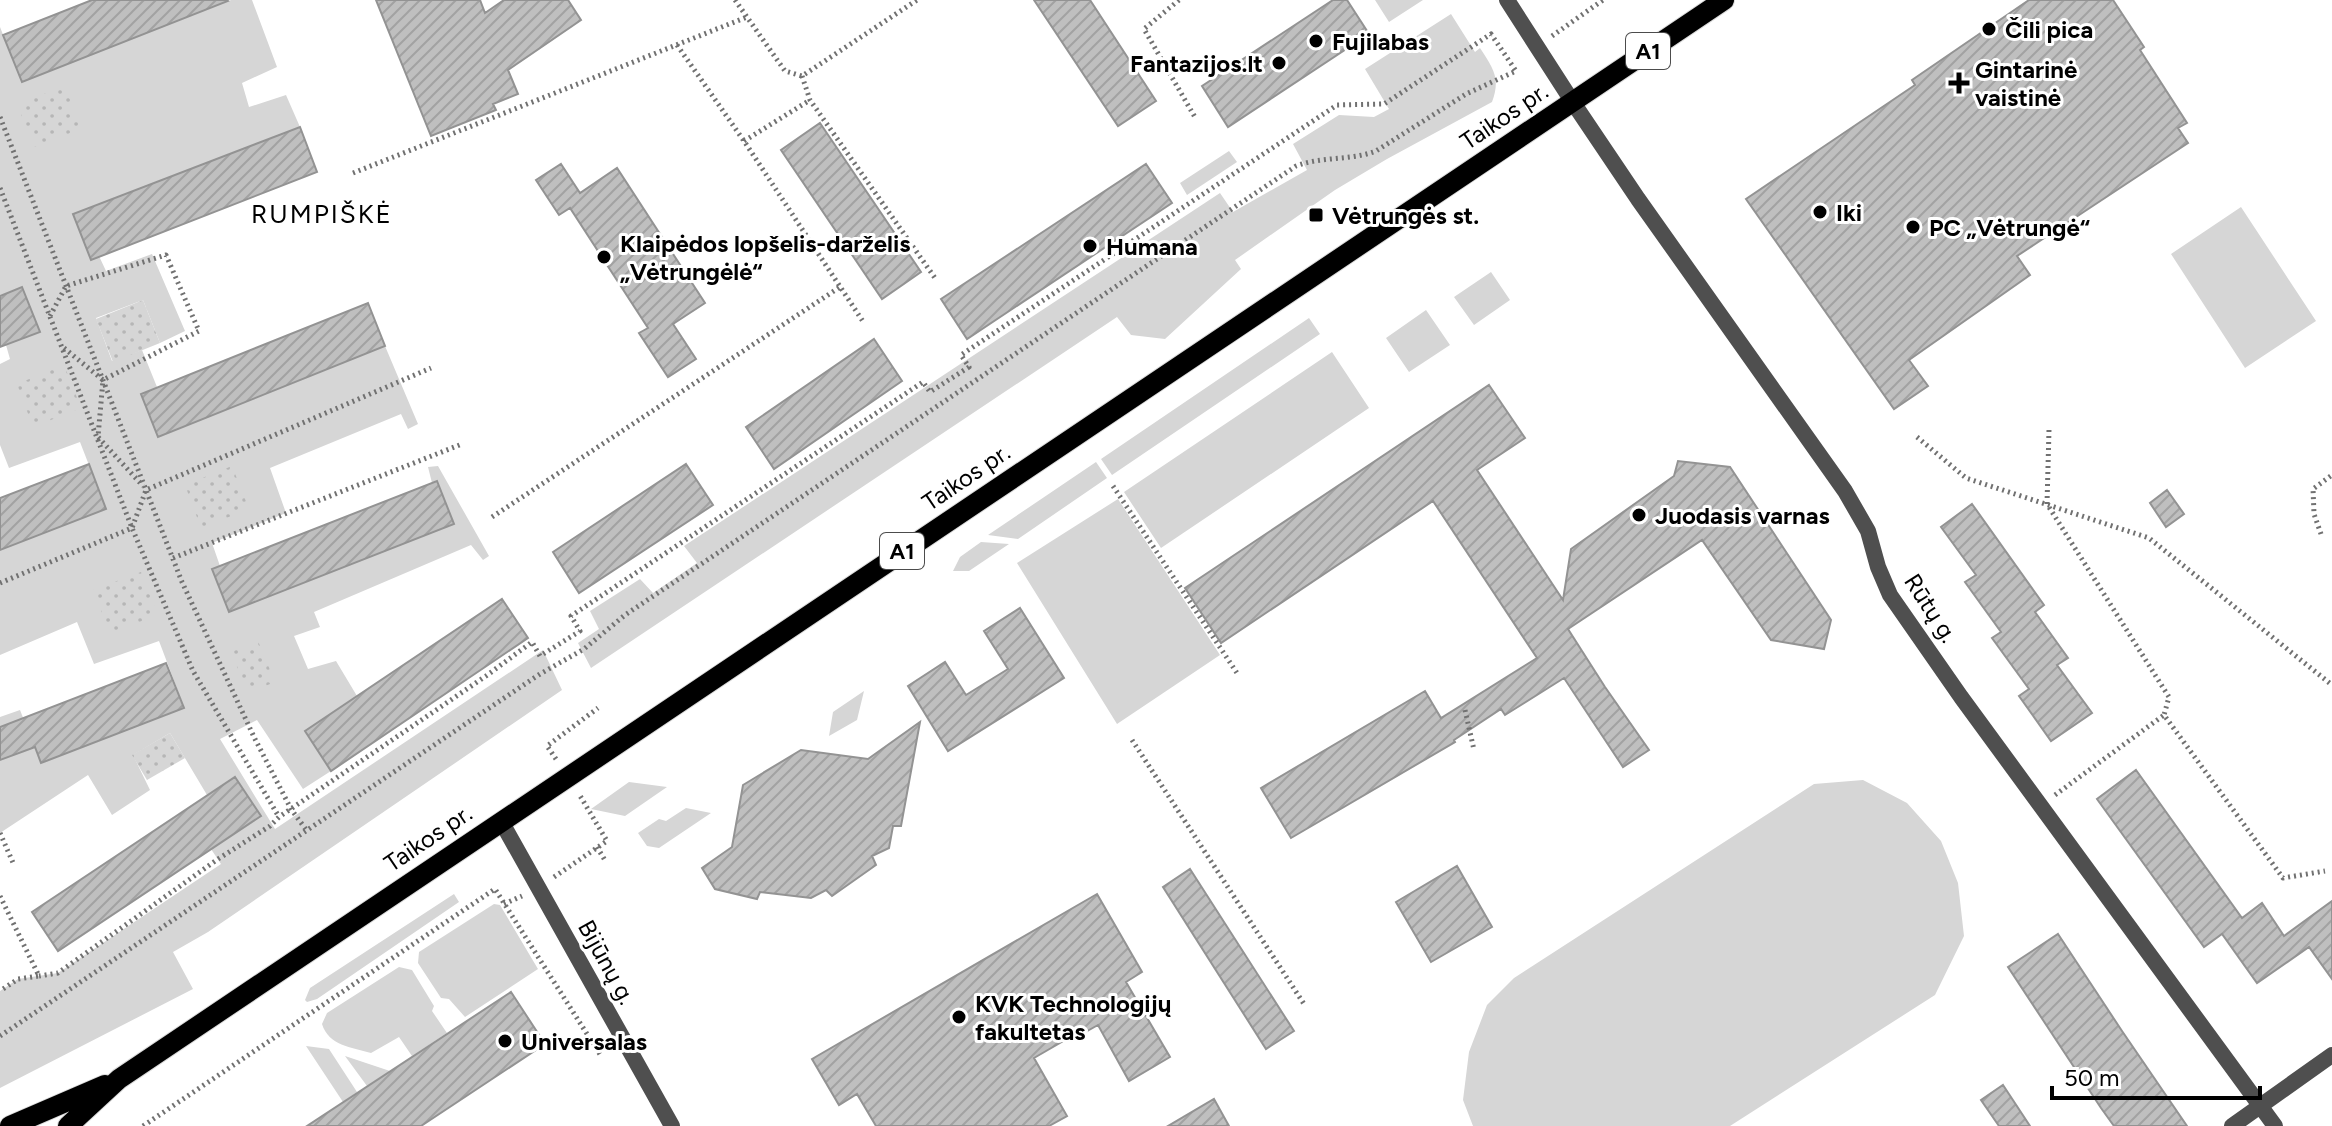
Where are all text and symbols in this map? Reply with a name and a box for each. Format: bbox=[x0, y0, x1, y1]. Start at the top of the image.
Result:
place label: Čili pica bbox=[2005, 15, 2093, 44]
marker: Čili pica bbox=[1980, 20, 1998, 38]
place label: Fujilabas bbox=[1332, 27, 1429, 56]
marker: Fujilabas bbox=[1307, 32, 1325, 50]
road number: A1 bbox=[1626, 33, 1670, 69]
place label: Fantazijos.lt bbox=[1130, 49, 1263, 78]
marker: Fantazijos.lt bbox=[1270, 54, 1288, 72]
place label: Gintarinė vaistinė bbox=[1975, 55, 2077, 112]
marker: Gintarinė vaistinė bbox=[1950, 74, 1968, 92]
street label: Taikos pr. bbox=[1455, 76, 1553, 156]
district label: RUMPIŠKĖ bbox=[251, 198, 393, 230]
place label: Iki bbox=[1836, 198, 1862, 227]
place label: Vėtrungės st. bbox=[1332, 201, 1479, 230]
marker: Iki bbox=[1811, 203, 1829, 221]
marker: Vėtrungės st. bbox=[1307, 206, 1325, 224]
place label: PC „Vėtrungė“ bbox=[1929, 213, 2090, 242]
marker: PC „Vėtrungė“ bbox=[1904, 218, 1922, 236]
place label: Klaipėdos lopšelis-darželis „Vėtrungėlė“ bbox=[620, 229, 910, 286]
place label: Humana bbox=[1106, 232, 1198, 261]
marker: Humana bbox=[1081, 237, 1099, 255]
marker: Klaipėdos lopšelis-darželis „Vėtrungėlė“ bbox=[595, 248, 613, 266]
street label: Taikos pr. bbox=[917, 437, 1015, 517]
place label: Juodasis varnas bbox=[1655, 501, 1830, 530]
marker: Juodasis varnas bbox=[1630, 506, 1648, 524]
road number: A1 bbox=[880, 533, 924, 569]
street label: Rūtų g. bbox=[1898, 568, 1964, 648]
street label: Taikos pr. bbox=[379, 798, 477, 878]
street label: Bijūnų g. bbox=[572, 915, 642, 1009]
place label: KVK Technologijų fakultetas bbox=[975, 989, 1172, 1046]
marker: KVK Technologijų fakultetas bbox=[950, 1008, 968, 1026]
place label: Universalas bbox=[521, 1027, 647, 1056]
marker: Universalas bbox=[496, 1032, 514, 1050]
scale bar bbox=[2052, 1050, 2260, 1100]
text: 50 m bbox=[2064, 1063, 2120, 1092]

